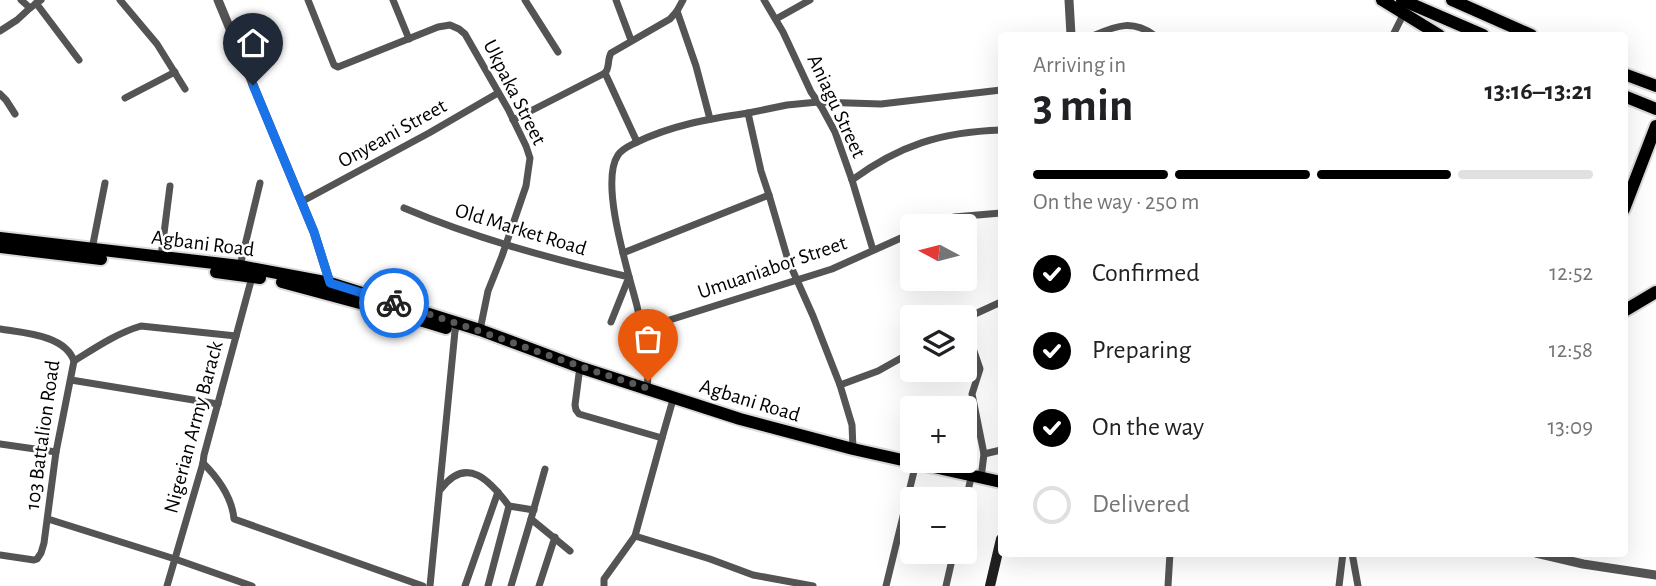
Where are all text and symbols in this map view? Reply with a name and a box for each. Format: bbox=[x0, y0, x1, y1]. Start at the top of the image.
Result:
pin bbox=[223, 13, 283, 85]
icon: home bbox=[234, 24, 272, 62]
street label: Ukpaka Street bbox=[479, 36, 550, 148]
street label: Aniagu Street bbox=[803, 51, 870, 161]
text: Arriving in bbox=[1033, 54, 1126, 77]
text: 13:16–13:21 bbox=[1484, 78, 1593, 104]
text: 3 min bbox=[1033, 83, 1133, 129]
street label: Onyeani Street bbox=[334, 95, 450, 172]
text: On the way · 250 m bbox=[1033, 191, 1200, 214]
street label: Old Market Road bbox=[453, 200, 589, 259]
north arrow bbox=[900, 214, 976, 290]
map controls bbox=[900, 214, 977, 564]
street label: Agbani Road bbox=[150, 227, 256, 260]
street label: Umuaniabor Street bbox=[695, 232, 850, 303]
icon: check bbox=[1033, 255, 1071, 293]
text: Confirmed bbox=[1092, 260, 1200, 286]
text: 12:52 bbox=[1549, 262, 1593, 285]
courier bbox=[359, 268, 429, 338]
icon: bike bbox=[375, 284, 413, 322]
button: layers bbox=[900, 305, 977, 382]
pin bbox=[618, 309, 678, 381]
icon: bag bbox=[629, 320, 667, 358]
icon: check bbox=[1033, 332, 1071, 370]
text: Preparing bbox=[1092, 337, 1191, 363]
street label: Nigerian Army Barack bbox=[160, 338, 227, 515]
text: 12:58 bbox=[1549, 339, 1593, 362]
street label: 103 Battalion Road bbox=[22, 359, 63, 511]
street label: Agbani Road bbox=[697, 375, 803, 426]
button: + bbox=[900, 396, 977, 473]
icon: check bbox=[1033, 409, 1071, 447]
text: On the way bbox=[1092, 414, 1204, 440]
text: 13:09 bbox=[1547, 416, 1593, 439]
button: − bbox=[900, 487, 977, 564]
text: Delivered bbox=[1092, 491, 1190, 517]

